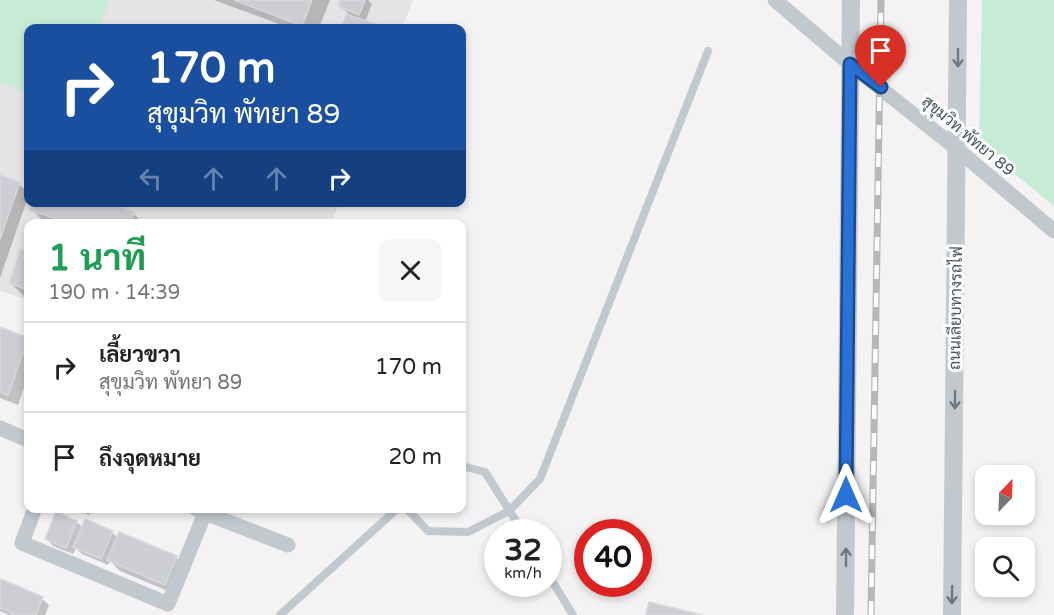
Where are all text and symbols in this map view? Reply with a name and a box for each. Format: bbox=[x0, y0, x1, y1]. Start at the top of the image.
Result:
pin bbox=[855, 25, 906, 87]
icon: arrive bbox=[864, 34, 897, 67]
text: 170 m bbox=[147, 43, 276, 94]
icon: right bbox=[48, 48, 126, 126]
one-way arrow bbox=[952, 48, 964, 68]
street label: สุขุมวิท พัทยา 89 bbox=[917, 91, 1019, 181]
text: สุขุมวิท พัทยา 89 bbox=[147, 98, 341, 131]
icon: left bbox=[134, 162, 167, 195]
icon: ahead bbox=[197, 162, 230, 195]
icon: ahead bbox=[260, 162, 293, 195]
icon: right bbox=[323, 162, 356, 195]
text: 1 นาที bbox=[48, 237, 146, 280]
button: close bbox=[379, 239, 442, 302]
street label: ถนนเลียบทางรถไฟ bbox=[943, 246, 967, 370]
text: 190 m · 14:39 bbox=[48, 281, 180, 305]
text: เลี้ยวขวา bbox=[99, 342, 181, 368]
icon: right bbox=[48, 351, 81, 384]
text: 170 m bbox=[375, 354, 442, 380]
text: สุขุมวิท พัทยา 89 bbox=[99, 371, 242, 395]
one-way arrow bbox=[949, 390, 960, 410]
icon: arrive bbox=[48, 441, 81, 474]
text: 20 m bbox=[388, 444, 442, 470]
text: ถึงจุดหมาย bbox=[99, 446, 201, 472]
position arrow bbox=[814, 463, 878, 527]
north arrow bbox=[975, 465, 1035, 525]
map controls bbox=[975, 465, 1035, 597]
speed limit sign: 40 bbox=[574, 519, 652, 597]
text: 32 bbox=[504, 532, 542, 569]
button: search bbox=[975, 537, 1035, 597]
one-way arrow bbox=[840, 547, 852, 567]
text: km/h bbox=[504, 564, 542, 582]
one-way arrow bbox=[947, 585, 958, 605]

